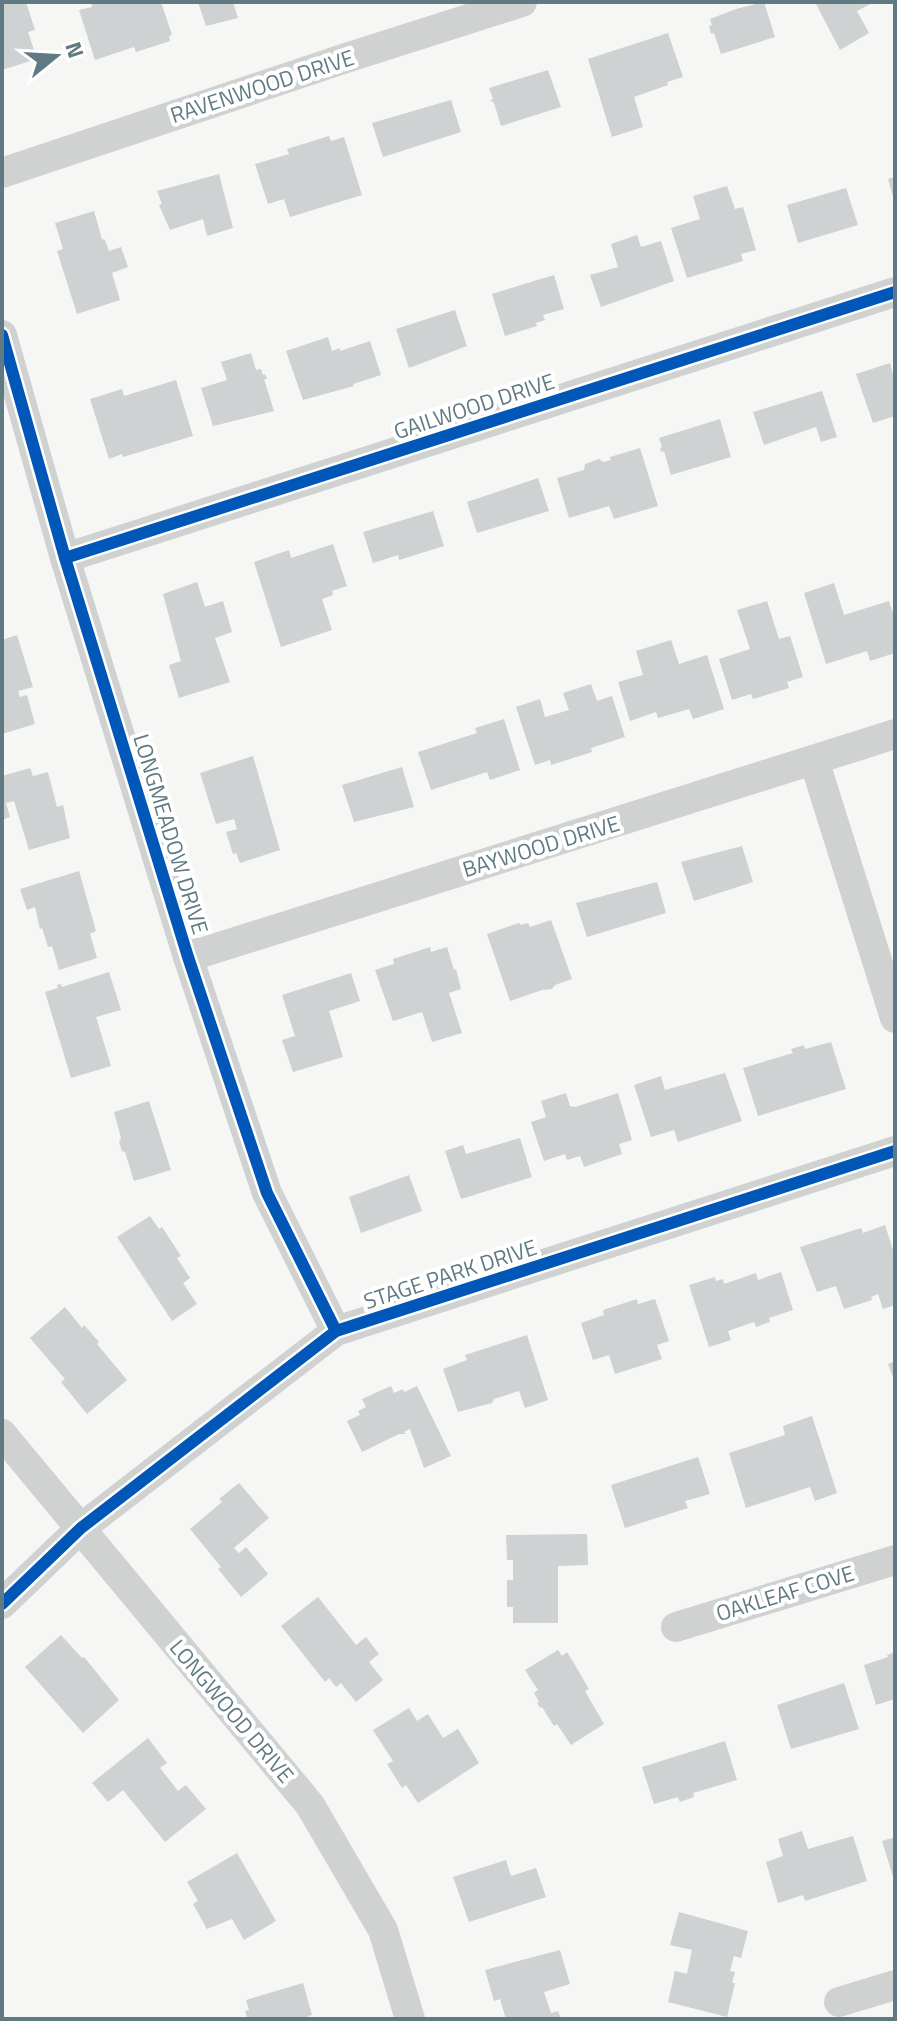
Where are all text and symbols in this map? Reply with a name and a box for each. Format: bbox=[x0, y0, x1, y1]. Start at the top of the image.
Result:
north arrow bbox=[16, 16, 96, 96]
text: N bbox=[56, 37, 94, 62]
street label: RAVENWOOD DRIVE bbox=[166, 40, 358, 132]
street label: GAILWOOD DRIVE bbox=[389, 364, 559, 448]
street label: LONGMEADOW DRIVE bbox=[124, 730, 218, 938]
street label: BAYWOOD DRIVE bbox=[458, 806, 624, 886]
street label: STAGE PARK DRIVE bbox=[359, 1230, 541, 1318]
street label: OAKLEAF COVE bbox=[712, 1556, 858, 1630]
street label: LONGWOOD DRIVE bbox=[162, 1632, 302, 1790]

